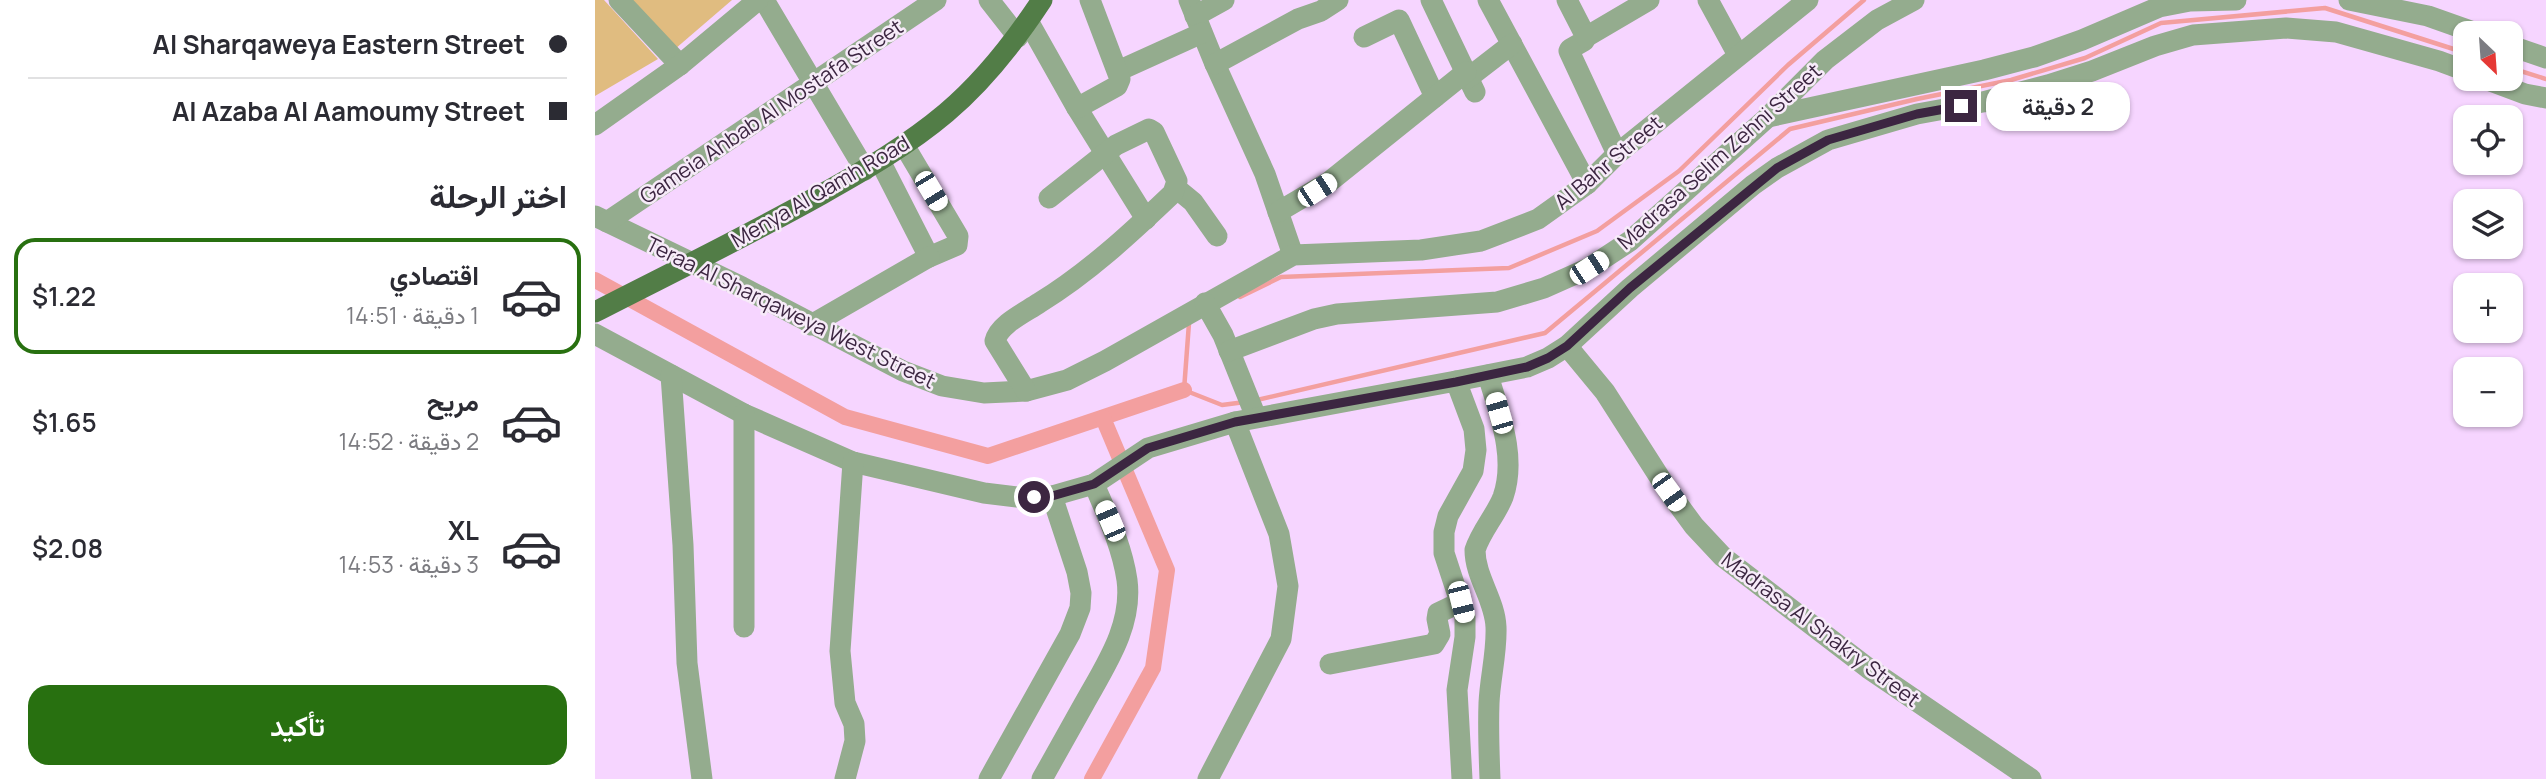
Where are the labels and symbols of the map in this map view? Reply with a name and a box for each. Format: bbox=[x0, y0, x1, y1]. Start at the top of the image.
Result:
street label: Gameia Ahbab Al Mostafa Street bbox=[634, 12, 908, 210]
north arrow bbox=[2453, 21, 2523, 91]
street label: Madrasa Selim Zehni Street bbox=[1611, 57, 1827, 255]
callout: 2 دقيقة bbox=[1985, 82, 2129, 130]
route end bbox=[1945, 90, 1977, 122]
street label: Al Bahr Street bbox=[1548, 109, 1668, 215]
street label: Menya Al Qamh Road bbox=[726, 128, 914, 254]
car bbox=[912, 168, 951, 214]
car bbox=[1294, 170, 1341, 210]
street label: Teraa Al Sharqaweya West Street bbox=[642, 230, 940, 394]
car bbox=[1566, 248, 1613, 288]
car bbox=[1484, 390, 1515, 436]
car bbox=[1649, 469, 1690, 515]
route start bbox=[1018, 481, 1050, 513]
car bbox=[1093, 498, 1128, 544]
street label: Madrasa Al Shakry Street bbox=[1716, 545, 1926, 713]
car bbox=[1446, 579, 1477, 625]

